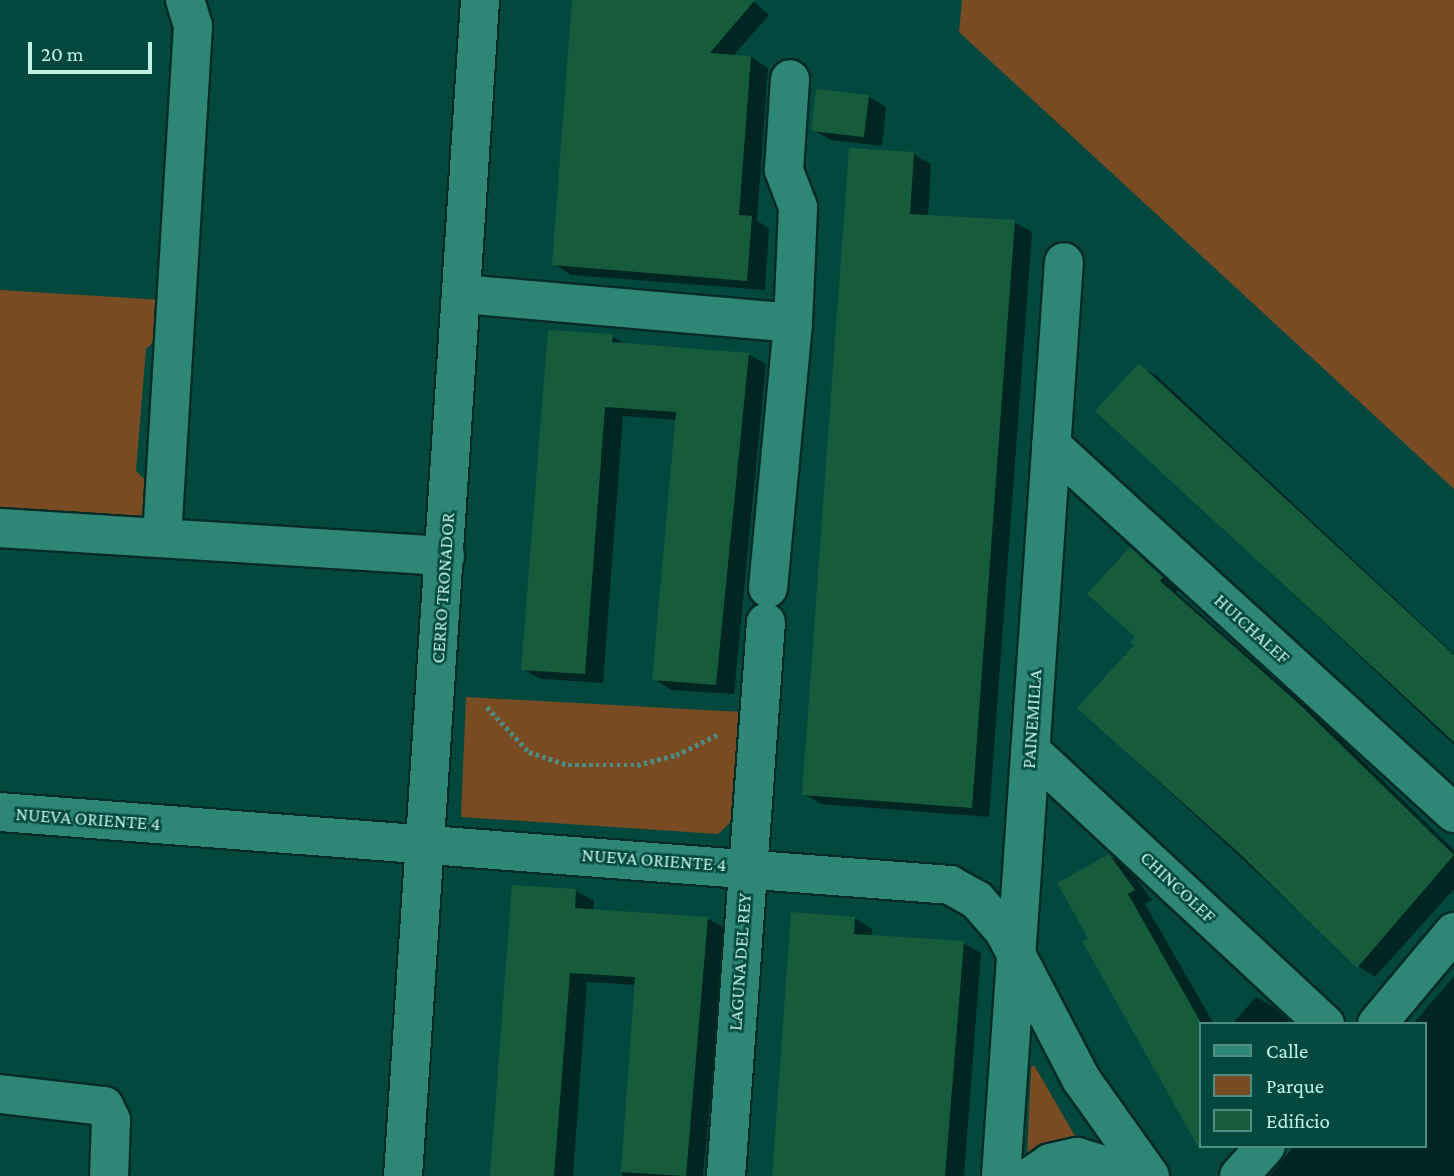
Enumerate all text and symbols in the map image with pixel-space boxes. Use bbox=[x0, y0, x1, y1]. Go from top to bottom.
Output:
scale bar bbox=[32, 28, 156, 72]
text: 20 m bbox=[41, 42, 84, 66]
street label: CERRO TRONADOR bbox=[426, 512, 460, 664]
street label: HUICHALEF bbox=[1209, 589, 1295, 669]
street label: PAINEMILLA bbox=[1017, 669, 1047, 769]
street label: NUEVA ORIENTE 4 bbox=[15, 803, 161, 835]
street label: NUEVA ORIENTE 4 bbox=[581, 844, 727, 876]
street label: CHINCOLEF bbox=[1135, 846, 1221, 928]
street label: LAGUNA DEL REY bbox=[724, 892, 756, 1032]
legend bbox=[1198, 1022, 1426, 1148]
text: Calle bbox=[1266, 1039, 1308, 1063]
text: Parque bbox=[1266, 1074, 1324, 1098]
text: Edificio bbox=[1266, 1109, 1330, 1133]

